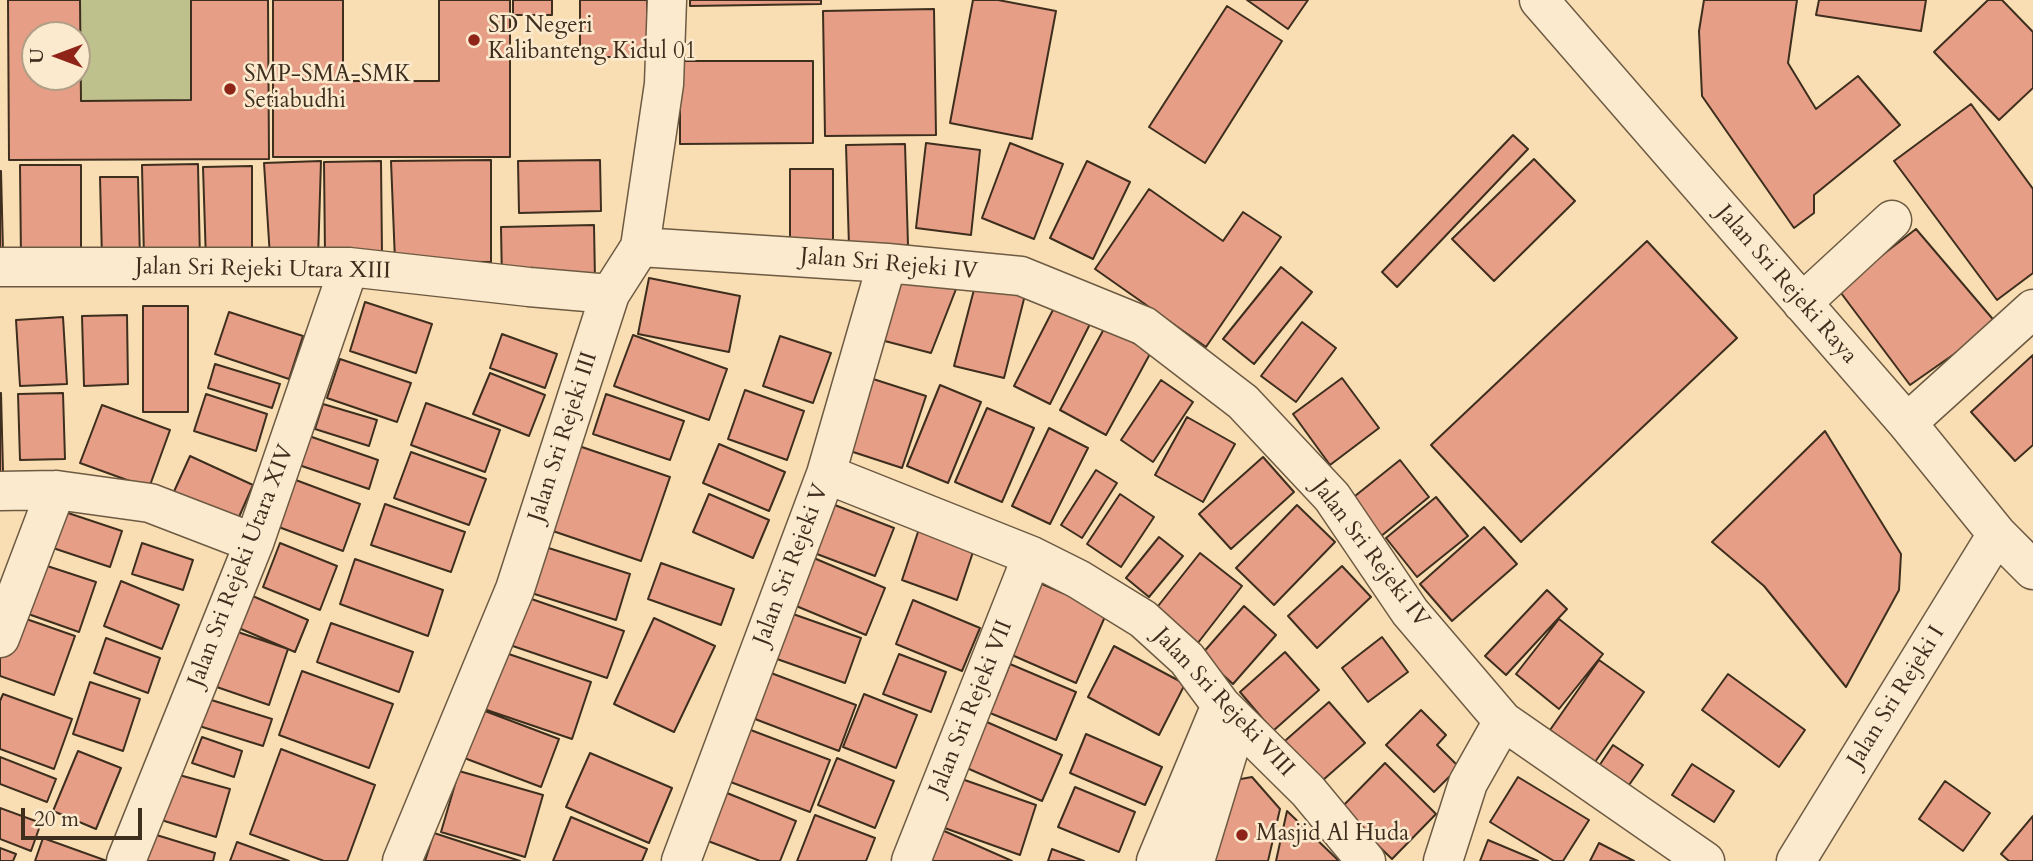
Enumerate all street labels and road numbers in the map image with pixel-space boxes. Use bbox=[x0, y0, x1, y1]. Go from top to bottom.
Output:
street label: Jalan Sri Rejeki Raya bbox=[1709, 200, 1863, 370]
street label: Jalan Sri Rejeki IV bbox=[799, 243, 979, 287]
street label: Jalan Sri Rejeki Utara XIII bbox=[135, 254, 391, 286]
street label: Jalan Sri Rejeki III bbox=[524, 349, 604, 525]
street label: Jalan Sri Rejeki Utara XIV bbox=[183, 441, 301, 691]
street label: Jalan Sri Rejeki IV bbox=[1305, 474, 1435, 634]
street label: Jalan Sri Rejeki V bbox=[749, 480, 835, 650]
street label: Jalan Sri Rejeki VII bbox=[924, 617, 1020, 799]
street label: Jalan Sri Rejeki I bbox=[1843, 621, 1951, 773]
street label: Jalan Sri Rejeki VIII bbox=[1147, 623, 1299, 783]

